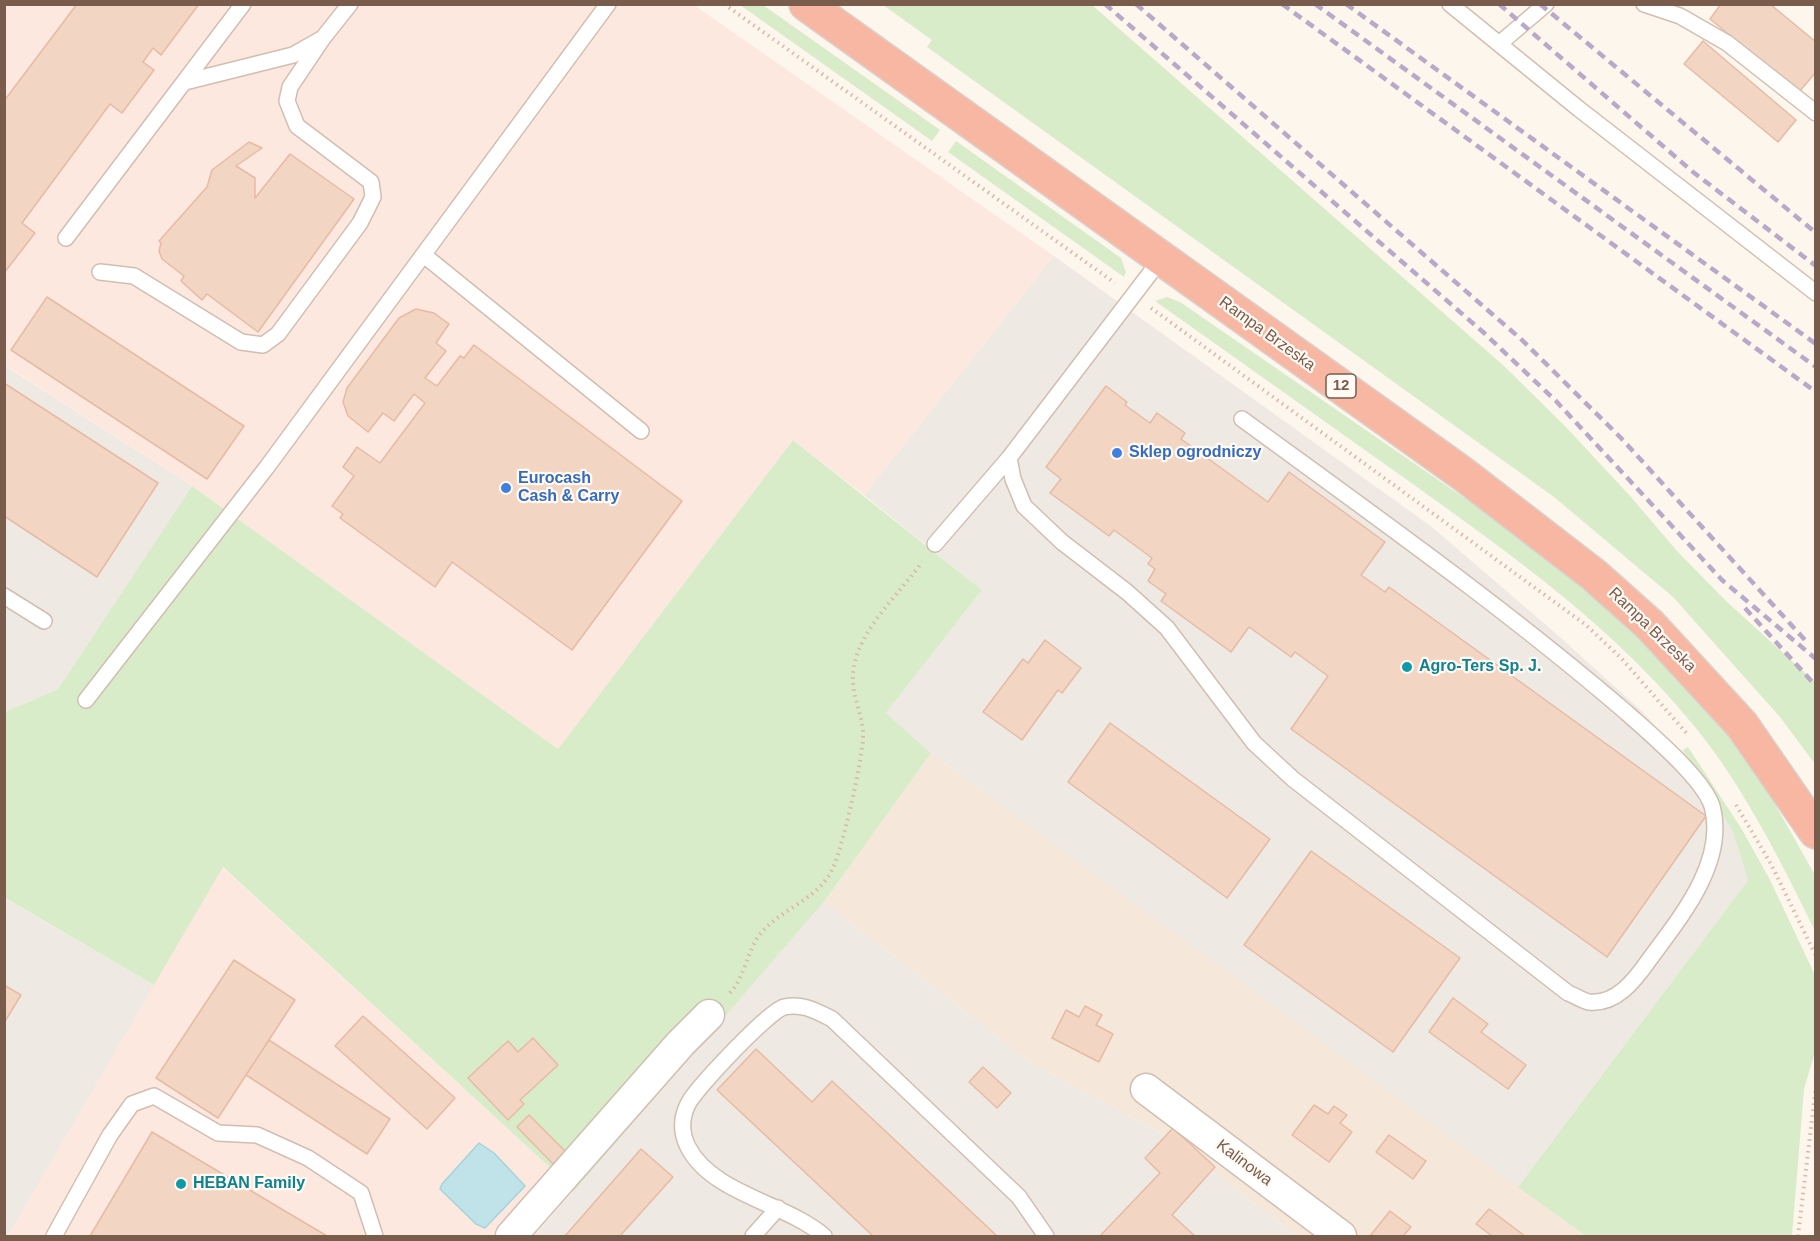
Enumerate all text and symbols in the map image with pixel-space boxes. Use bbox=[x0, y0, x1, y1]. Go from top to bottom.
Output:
street label: Rampa Brzeska bbox=[1215, 293, 1319, 375]
road number: 12 bbox=[1326, 374, 1356, 398]
place label: Sklep ogrodniczy bbox=[1129, 443, 1261, 463]
marker: Sklep ogrodniczy bbox=[1110, 446, 1124, 460]
place label: Eurocash Cash & Carry bbox=[518, 469, 619, 507]
marker: Eurocash Cash & Carry bbox=[499, 481, 513, 495]
street label: Rampa Brzeska bbox=[1604, 584, 1700, 676]
place label: Agro-Ters Sp. J. bbox=[1419, 657, 1541, 677]
marker: Agro-Ters Sp. J. bbox=[1400, 660, 1414, 674]
street label: Kalinowa bbox=[1212, 1136, 1276, 1190]
place label: HEBAN Family bbox=[193, 1174, 305, 1194]
marker: HEBAN Family bbox=[174, 1177, 188, 1191]

